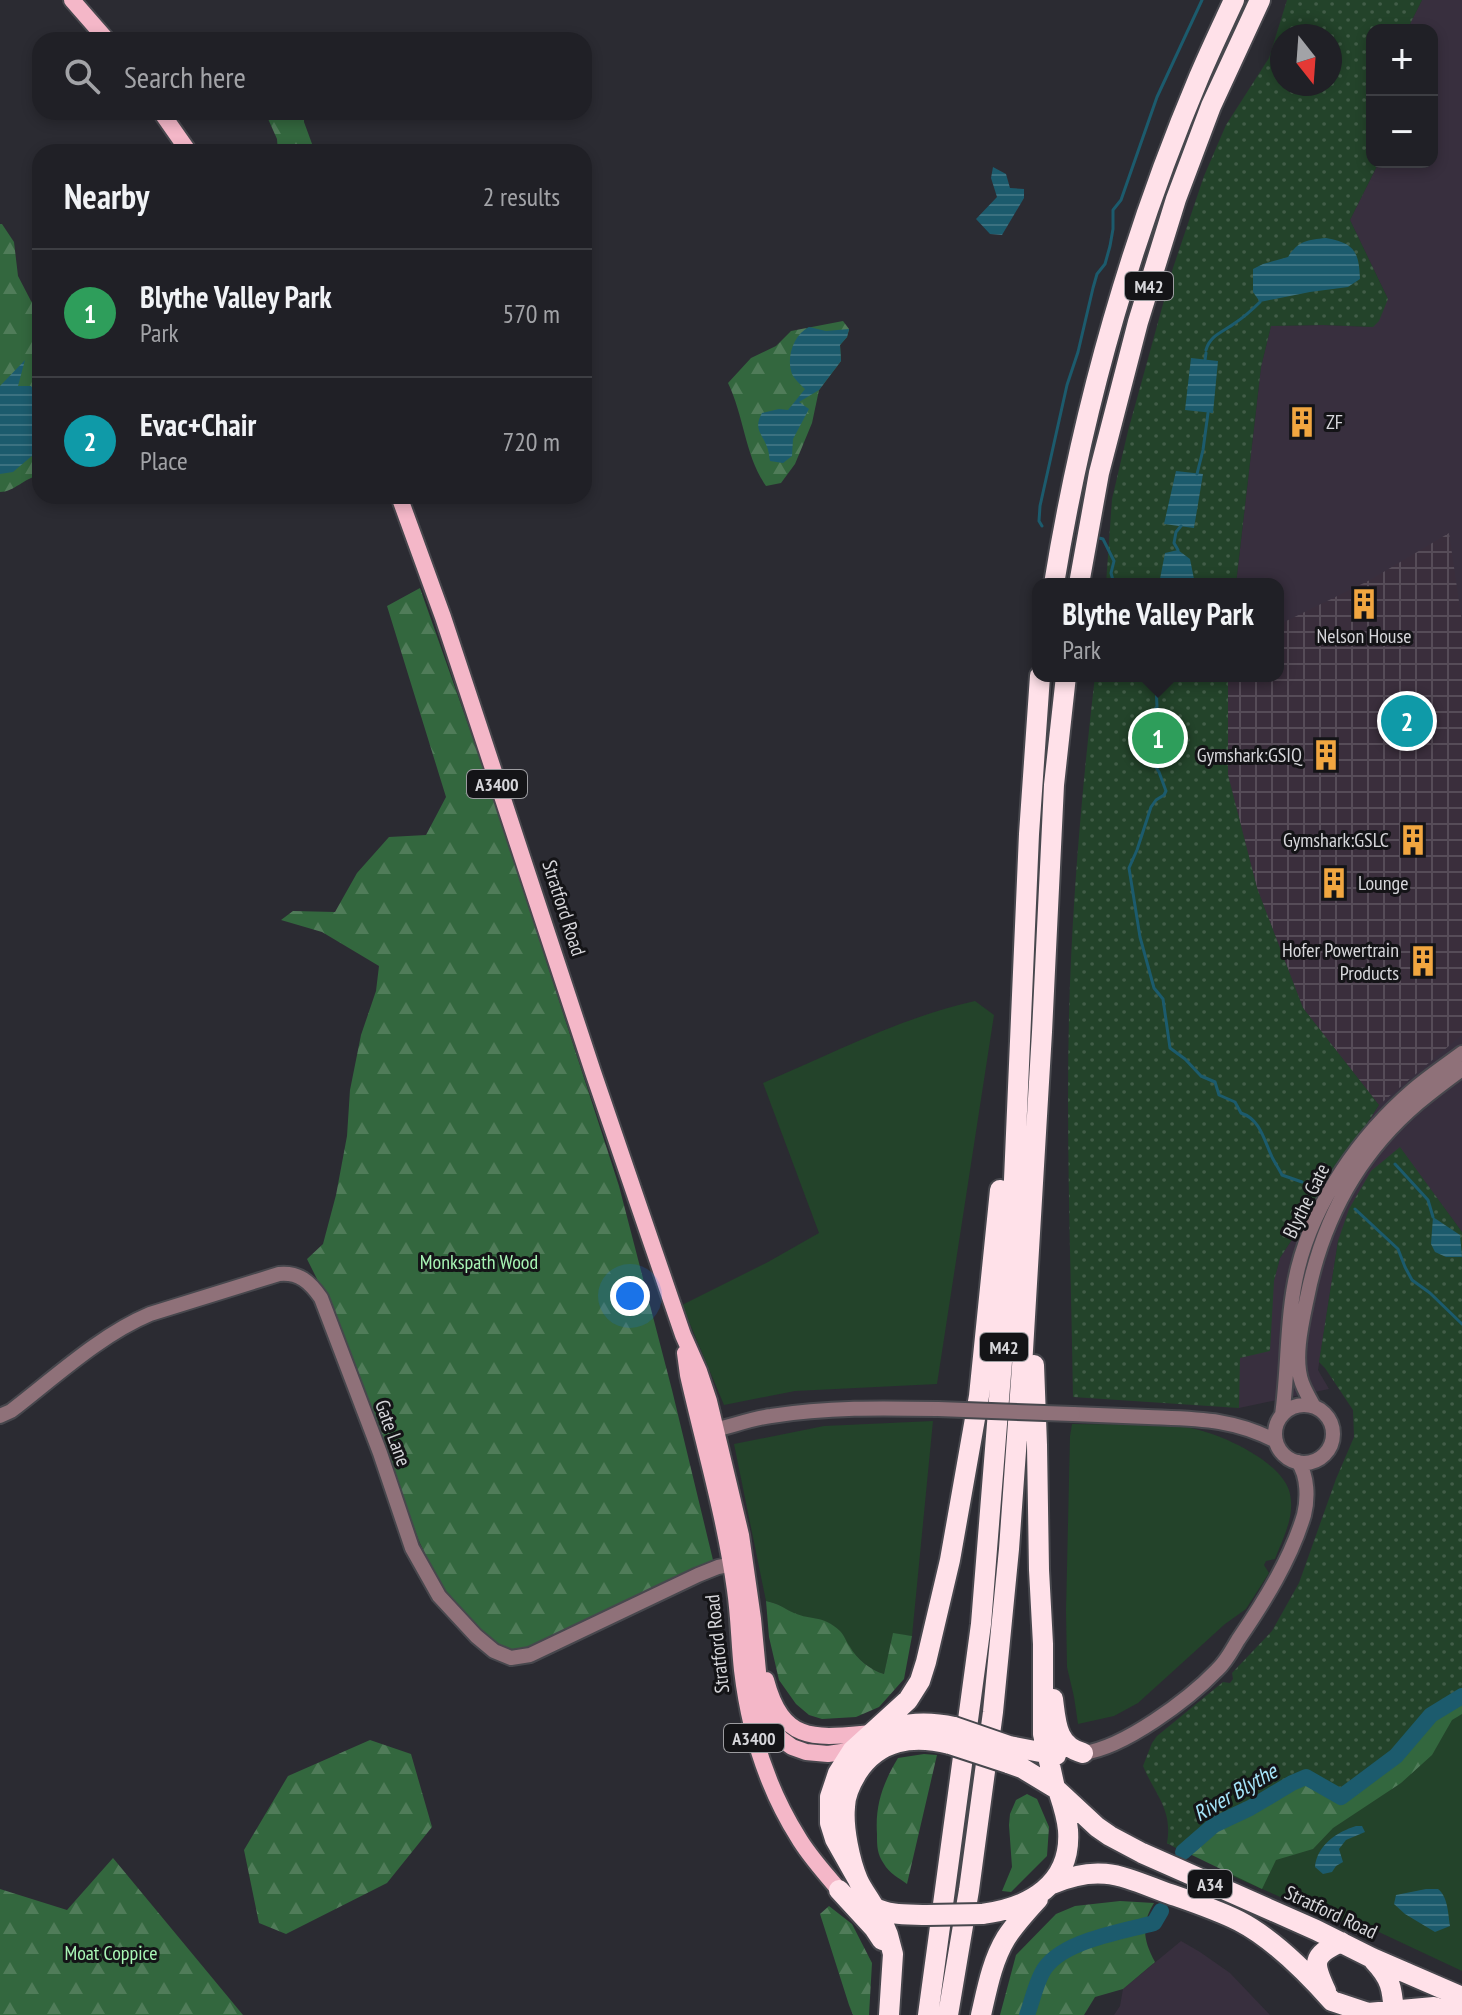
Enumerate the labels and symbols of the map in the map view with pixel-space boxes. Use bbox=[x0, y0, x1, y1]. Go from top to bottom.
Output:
north arrow bbox=[1270, 24, 1342, 96]
road number: M42 bbox=[1125, 272, 1173, 300]
building icon: ZF bbox=[1285, 405, 1319, 439]
place label: ZF bbox=[1326, 409, 1343, 435]
building icon: Nelson House bbox=[1347, 587, 1381, 621]
place label: Nelson House bbox=[1316, 623, 1412, 649]
pin: 2 bbox=[1381, 691, 1433, 751]
pin: 1 bbox=[1132, 708, 1184, 768]
building icon: Gymshark:GSIQ bbox=[1309, 738, 1343, 772]
place label: Gymshark:GSIQ bbox=[1197, 742, 1303, 768]
road number: A3400 bbox=[467, 770, 527, 798]
building icon: Gymshark:GSLC bbox=[1396, 823, 1430, 857]
place label: Gymshark:GSLC bbox=[1283, 827, 1389, 853]
street label: Stratford Road bbox=[536, 857, 592, 959]
building icon: Lounge bbox=[1317, 866, 1351, 900]
place label: Lounge bbox=[1358, 870, 1408, 896]
place label: Hofer Powertrain Products bbox=[1282, 937, 1399, 986]
building icon: Hofer Powertrain Products bbox=[1406, 944, 1440, 978]
street label: Blythe Gate bbox=[1277, 1159, 1335, 1243]
park label: Monkspath Wood bbox=[420, 1249, 538, 1275]
your location bbox=[610, 1276, 650, 1316]
road number: M42 bbox=[980, 1333, 1028, 1361]
street label: Gate Lane bbox=[369, 1396, 417, 1470]
street label: Stratford Road bbox=[699, 1593, 735, 1695]
road number: A3400 bbox=[724, 1724, 784, 1752]
water label: River Blythe bbox=[1188, 1756, 1284, 1827]
road number: A34 bbox=[1188, 1870, 1232, 1898]
street label: Stratford Road bbox=[1281, 1879, 1381, 1945]
park label: Moat Coppice bbox=[64, 1940, 158, 1966]

